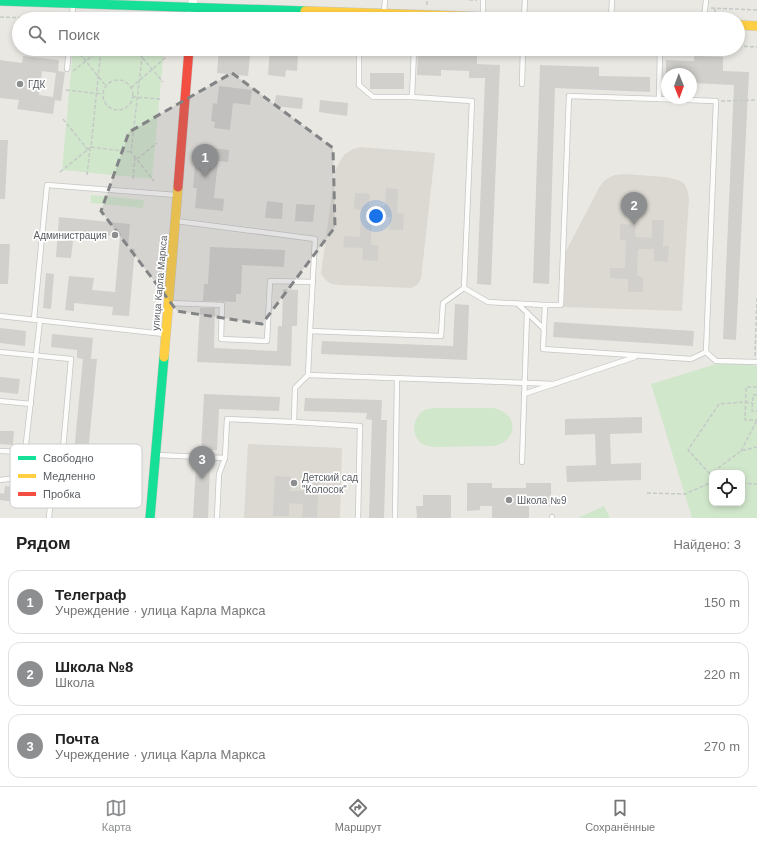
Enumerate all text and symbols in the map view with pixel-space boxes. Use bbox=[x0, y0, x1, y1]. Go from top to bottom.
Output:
search box bbox=[12, 12, 745, 56]
icon: search bbox=[26, 23, 48, 45]
text: Поиск bbox=[58, 26, 100, 43]
north arrow bbox=[661, 68, 697, 104]
marker: ГДК bbox=[15, 79, 25, 89]
place label: ГДК bbox=[28, 79, 46, 90]
pin: 1 bbox=[192, 144, 218, 177]
pin: 2 bbox=[621, 192, 647, 225]
your location bbox=[366, 206, 386, 226]
place label: Администрация bbox=[33, 230, 107, 241]
marker: Администрация bbox=[110, 230, 120, 240]
street label: улица Карла Маркса bbox=[150, 234, 169, 331]
legend bbox=[10, 444, 142, 508]
pin: 3 bbox=[189, 446, 215, 479]
text: Свободно bbox=[43, 452, 94, 464]
text: Медленно bbox=[43, 470, 95, 482]
map controls bbox=[709, 470, 745, 506]
button: locate bbox=[709, 470, 745, 506]
place label: Детский сад "Колосок" bbox=[302, 472, 358, 495]
marker: Детский сад "Колосок" bbox=[289, 478, 299, 488]
text: Пробка bbox=[43, 488, 81, 500]
marker: Школа №9 bbox=[504, 495, 514, 505]
place label: Школа №9 bbox=[517, 495, 567, 506]
text: Рядом bbox=[16, 534, 71, 553]
text: Найдено: 3 bbox=[673, 537, 741, 552]
text: Телеграф bbox=[55, 586, 126, 603]
text: 1 bbox=[26, 595, 34, 610]
text: 150 m bbox=[704, 595, 740, 610]
text: Учреждение · улица Карла Маркса bbox=[55, 603, 265, 618]
text: Школа №8 bbox=[55, 658, 133, 675]
text: 2 bbox=[26, 667, 34, 682]
text: 220 m bbox=[704, 667, 740, 682]
text: Школа bbox=[55, 675, 95, 690]
text: Почта bbox=[55, 730, 99, 747]
text: 3 bbox=[26, 739, 34, 754]
text: 270 m bbox=[704, 739, 740, 754]
text: Учреждение · улица Карла Маркса bbox=[55, 747, 265, 762]
tab: Карта bbox=[102, 797, 131, 833]
tab: Маршрут bbox=[335, 797, 382, 833]
tab: Сохранённые bbox=[585, 797, 655, 833]

